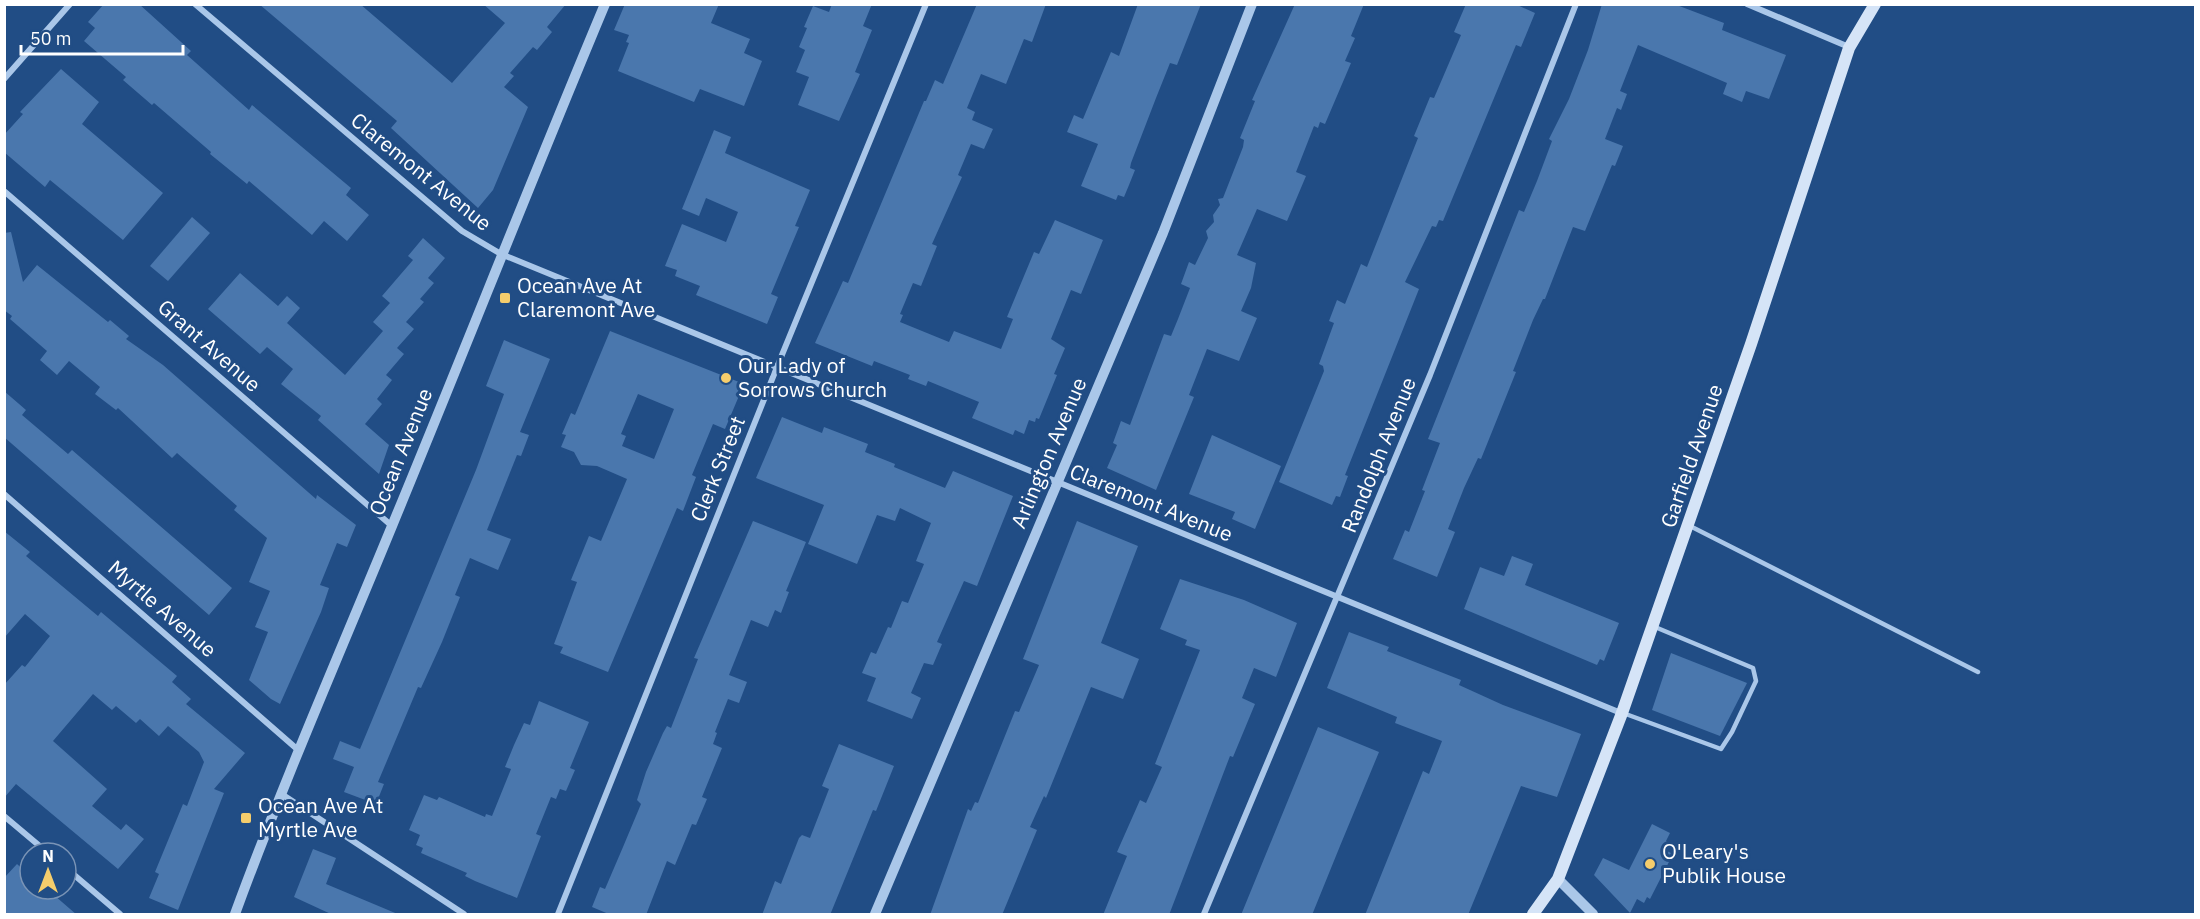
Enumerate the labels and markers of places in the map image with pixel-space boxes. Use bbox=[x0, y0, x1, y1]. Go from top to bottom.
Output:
place label: Ocean Ave At Claremont Ave bbox=[517, 271, 655, 323]
marker: Ocean Ave At Claremont Ave bbox=[498, 291, 512, 305]
place label: Our Lady of Sorrows Church bbox=[738, 351, 887, 403]
marker: Our Lady of Sorrows Church bbox=[719, 371, 733, 385]
place label: Ocean Ave At Myrtle Ave bbox=[258, 791, 383, 843]
marker: Ocean Ave At Myrtle Ave bbox=[239, 811, 253, 825]
place label: O'Leary's Publik House bbox=[1662, 837, 1786, 889]
marker: O'Leary's Publik House bbox=[1643, 857, 1657, 871]

